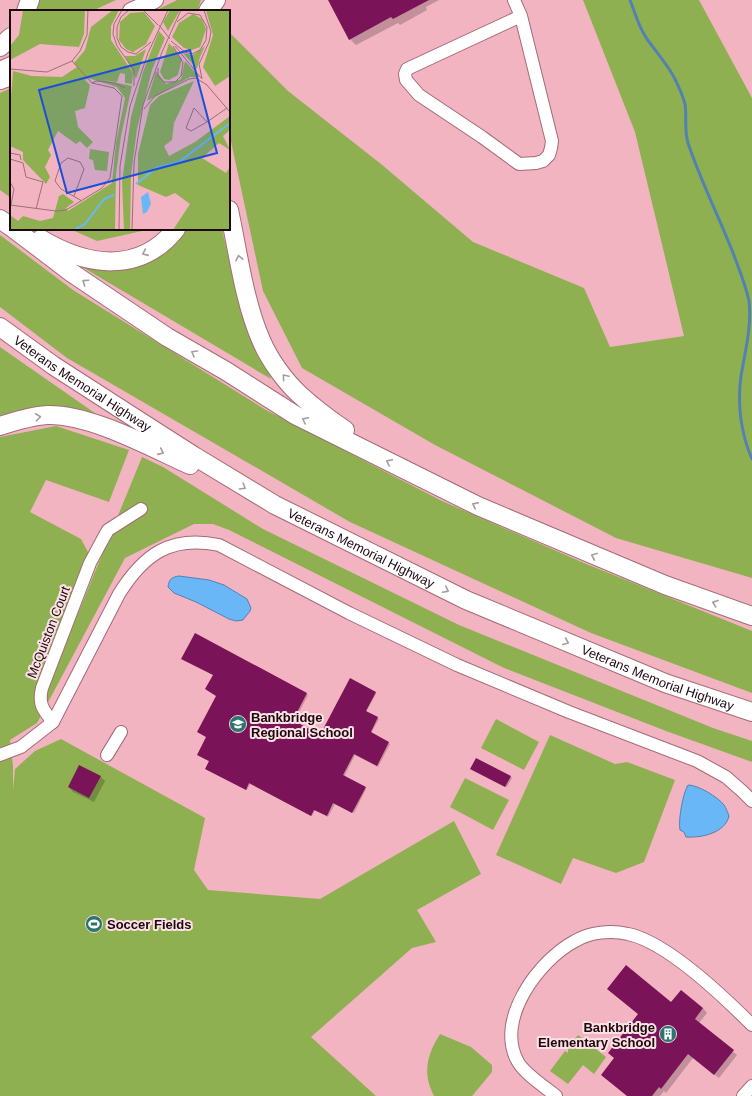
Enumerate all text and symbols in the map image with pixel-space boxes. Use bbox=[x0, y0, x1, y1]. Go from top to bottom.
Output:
inset map bbox=[10, 10, 230, 230]
one-way arrow bbox=[142, 248, 150, 256]
one-way arrow bbox=[235, 254, 243, 261]
one-way arrow bbox=[82, 279, 89, 286]
street label: Veterans Memorial Highway bbox=[11, 332, 154, 435]
one-way arrow bbox=[191, 350, 198, 357]
one-way arrow bbox=[282, 375, 289, 382]
one-way arrow bbox=[34, 412, 41, 421]
one-way arrow bbox=[302, 417, 309, 425]
one-way arrow bbox=[157, 447, 164, 455]
one-way arrow bbox=[386, 459, 394, 467]
one-way arrow bbox=[239, 482, 246, 489]
one-way arrow bbox=[471, 502, 479, 510]
street label: Veterans Memorial Highway bbox=[285, 506, 437, 591]
one-way arrow bbox=[591, 553, 598, 561]
street label: McQuiston Court bbox=[24, 584, 73, 680]
one-way arrow bbox=[442, 585, 450, 593]
one-way arrow bbox=[712, 600, 719, 608]
one-way arrow bbox=[561, 637, 569, 645]
street label: Veterans Memorial Highway bbox=[579, 642, 736, 714]
place label: Bankbridge Regional School bbox=[251, 710, 353, 740]
school or university icon: Bankbridge Regional School bbox=[228, 714, 248, 734]
sports icon: Soccer Fields bbox=[84, 914, 104, 934]
place label: Soccer Fields bbox=[107, 917, 192, 932]
place label: Bankbridge Elementary School bbox=[538, 1020, 655, 1050]
building icon: Bankbridge Elementary School bbox=[658, 1024, 678, 1044]

